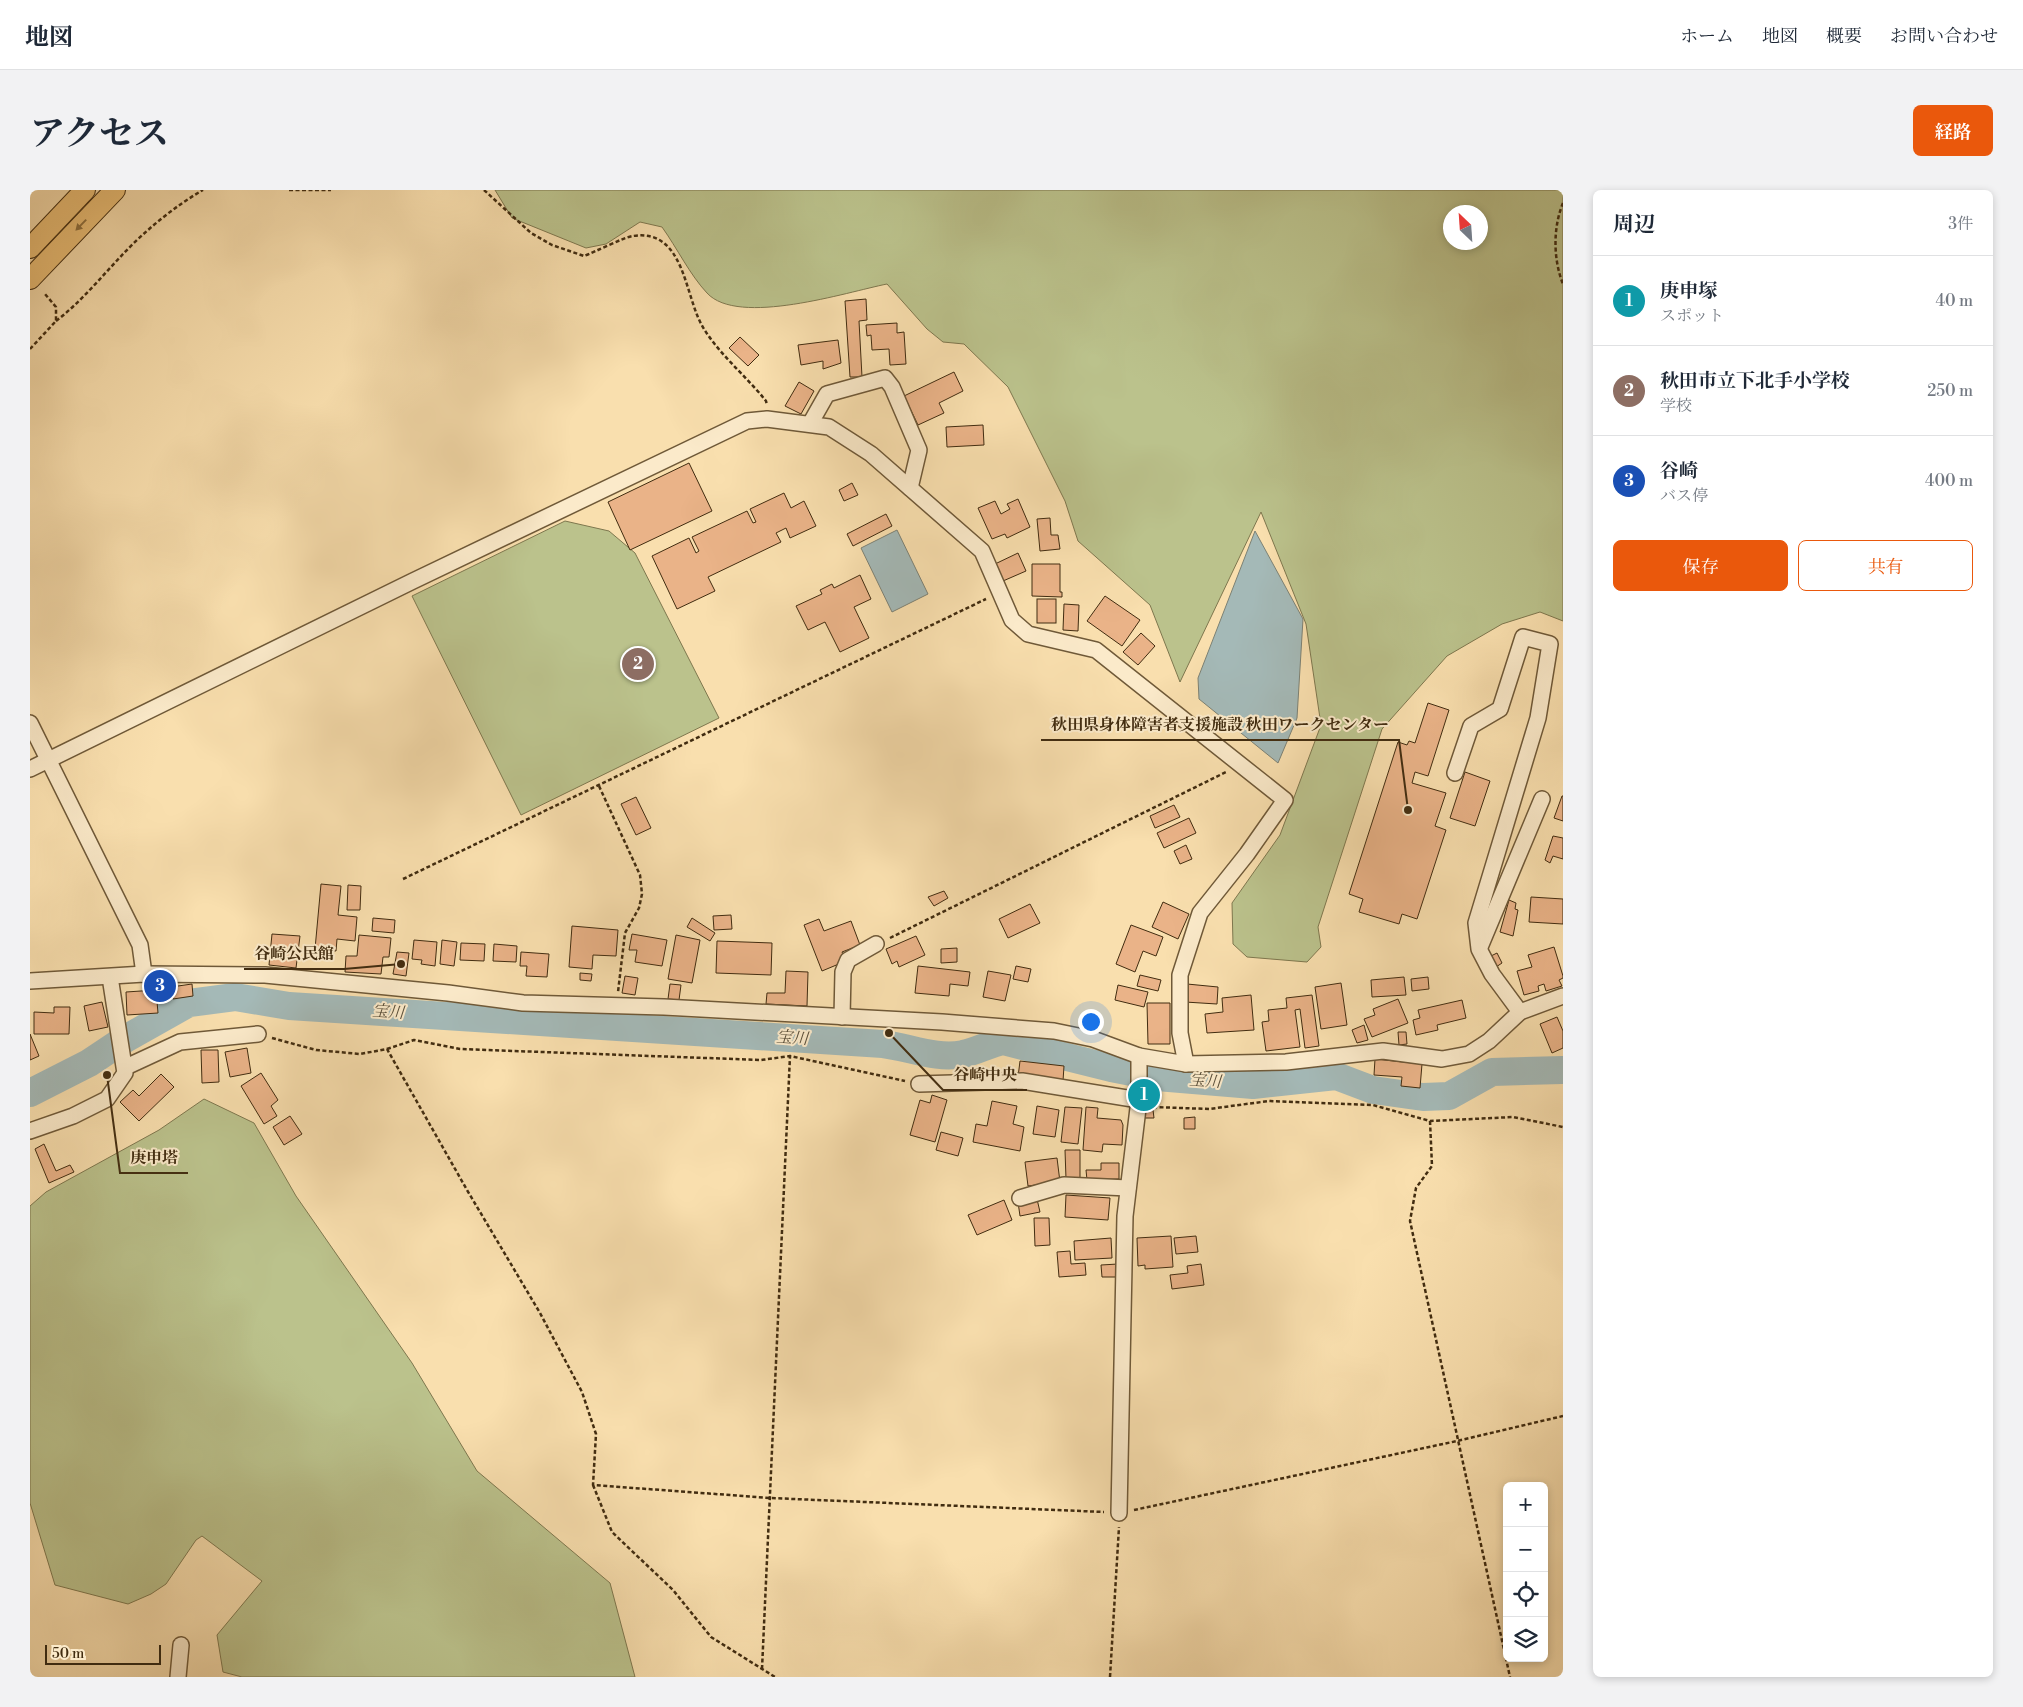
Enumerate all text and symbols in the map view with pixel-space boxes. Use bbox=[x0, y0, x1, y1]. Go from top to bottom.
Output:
text: 地図 bbox=[25, 23, 73, 53]
text: ホーム bbox=[1680, 25, 1734, 48]
text: 地図 bbox=[1762, 25, 1798, 48]
text: 概要 bbox=[1826, 25, 1862, 48]
text: お問い合わせ bbox=[1890, 25, 1998, 48]
button: 経路 bbox=[1913, 105, 1993, 156]
text: アクセス bbox=[30, 113, 169, 156]
north arrow bbox=[1443, 205, 1488, 250]
text: 周辺 bbox=[1613, 212, 1655, 238]
text: 3件 bbox=[1948, 214, 1973, 234]
one-way arrow bbox=[75, 219, 87, 231]
text: 庚申塚 bbox=[1660, 279, 1717, 303]
text: 1 bbox=[1625, 291, 1633, 311]
text: 40 m bbox=[1936, 291, 1973, 311]
text: スポット bbox=[1660, 306, 1724, 326]
text: 秋田市立下北手小学校 bbox=[1660, 369, 1850, 393]
text: 2 bbox=[1624, 381, 1634, 401]
text: 250 m bbox=[1927, 381, 1973, 401]
text: 学校 bbox=[1660, 396, 1692, 416]
text: 谷崎 bbox=[1660, 459, 1698, 483]
text: 3 bbox=[1624, 471, 1634, 491]
text: 400 m bbox=[1925, 471, 1973, 491]
text: バス停 bbox=[1660, 486, 1708, 506]
button: 保存 bbox=[1613, 540, 1788, 591]
button: 共有 bbox=[1798, 540, 1973, 591]
pin: 2 bbox=[622, 645, 654, 683]
callout: 秋田県身体障害者支援施設 秋田ワークセンター bbox=[1041, 709, 1399, 740]
text: 秋田県身体障害者支援施設 秋田ワークセンター bbox=[1051, 715, 1389, 735]
callout: 谷崎公民館 bbox=[244, 938, 344, 969]
text: 谷崎公民館 bbox=[254, 944, 334, 964]
pin: 3 bbox=[144, 967, 176, 1005]
water label: 宝川 bbox=[371, 1001, 407, 1023]
your location bbox=[1078, 1009, 1104, 1035]
water label: 宝川 bbox=[775, 1027, 811, 1049]
callout: 谷崎中央 bbox=[943, 1059, 1027, 1090]
text: 谷崎中央 bbox=[953, 1065, 1017, 1085]
water label: 宝川 bbox=[1188, 1070, 1224, 1092]
pin: 1 bbox=[1128, 1076, 1160, 1114]
callout: 庚申塔 bbox=[120, 1142, 188, 1173]
text: 庚申塔 bbox=[130, 1148, 178, 1168]
map controls bbox=[1503, 1482, 1548, 1662]
button: + bbox=[1503, 1482, 1548, 1527]
button: − bbox=[1503, 1527, 1548, 1572]
button: locate bbox=[1503, 1572, 1548, 1617]
button: layers bbox=[1503, 1617, 1548, 1662]
scale bar bbox=[45, 1642, 161, 1665]
text: 50 m bbox=[52, 1645, 84, 1663]

